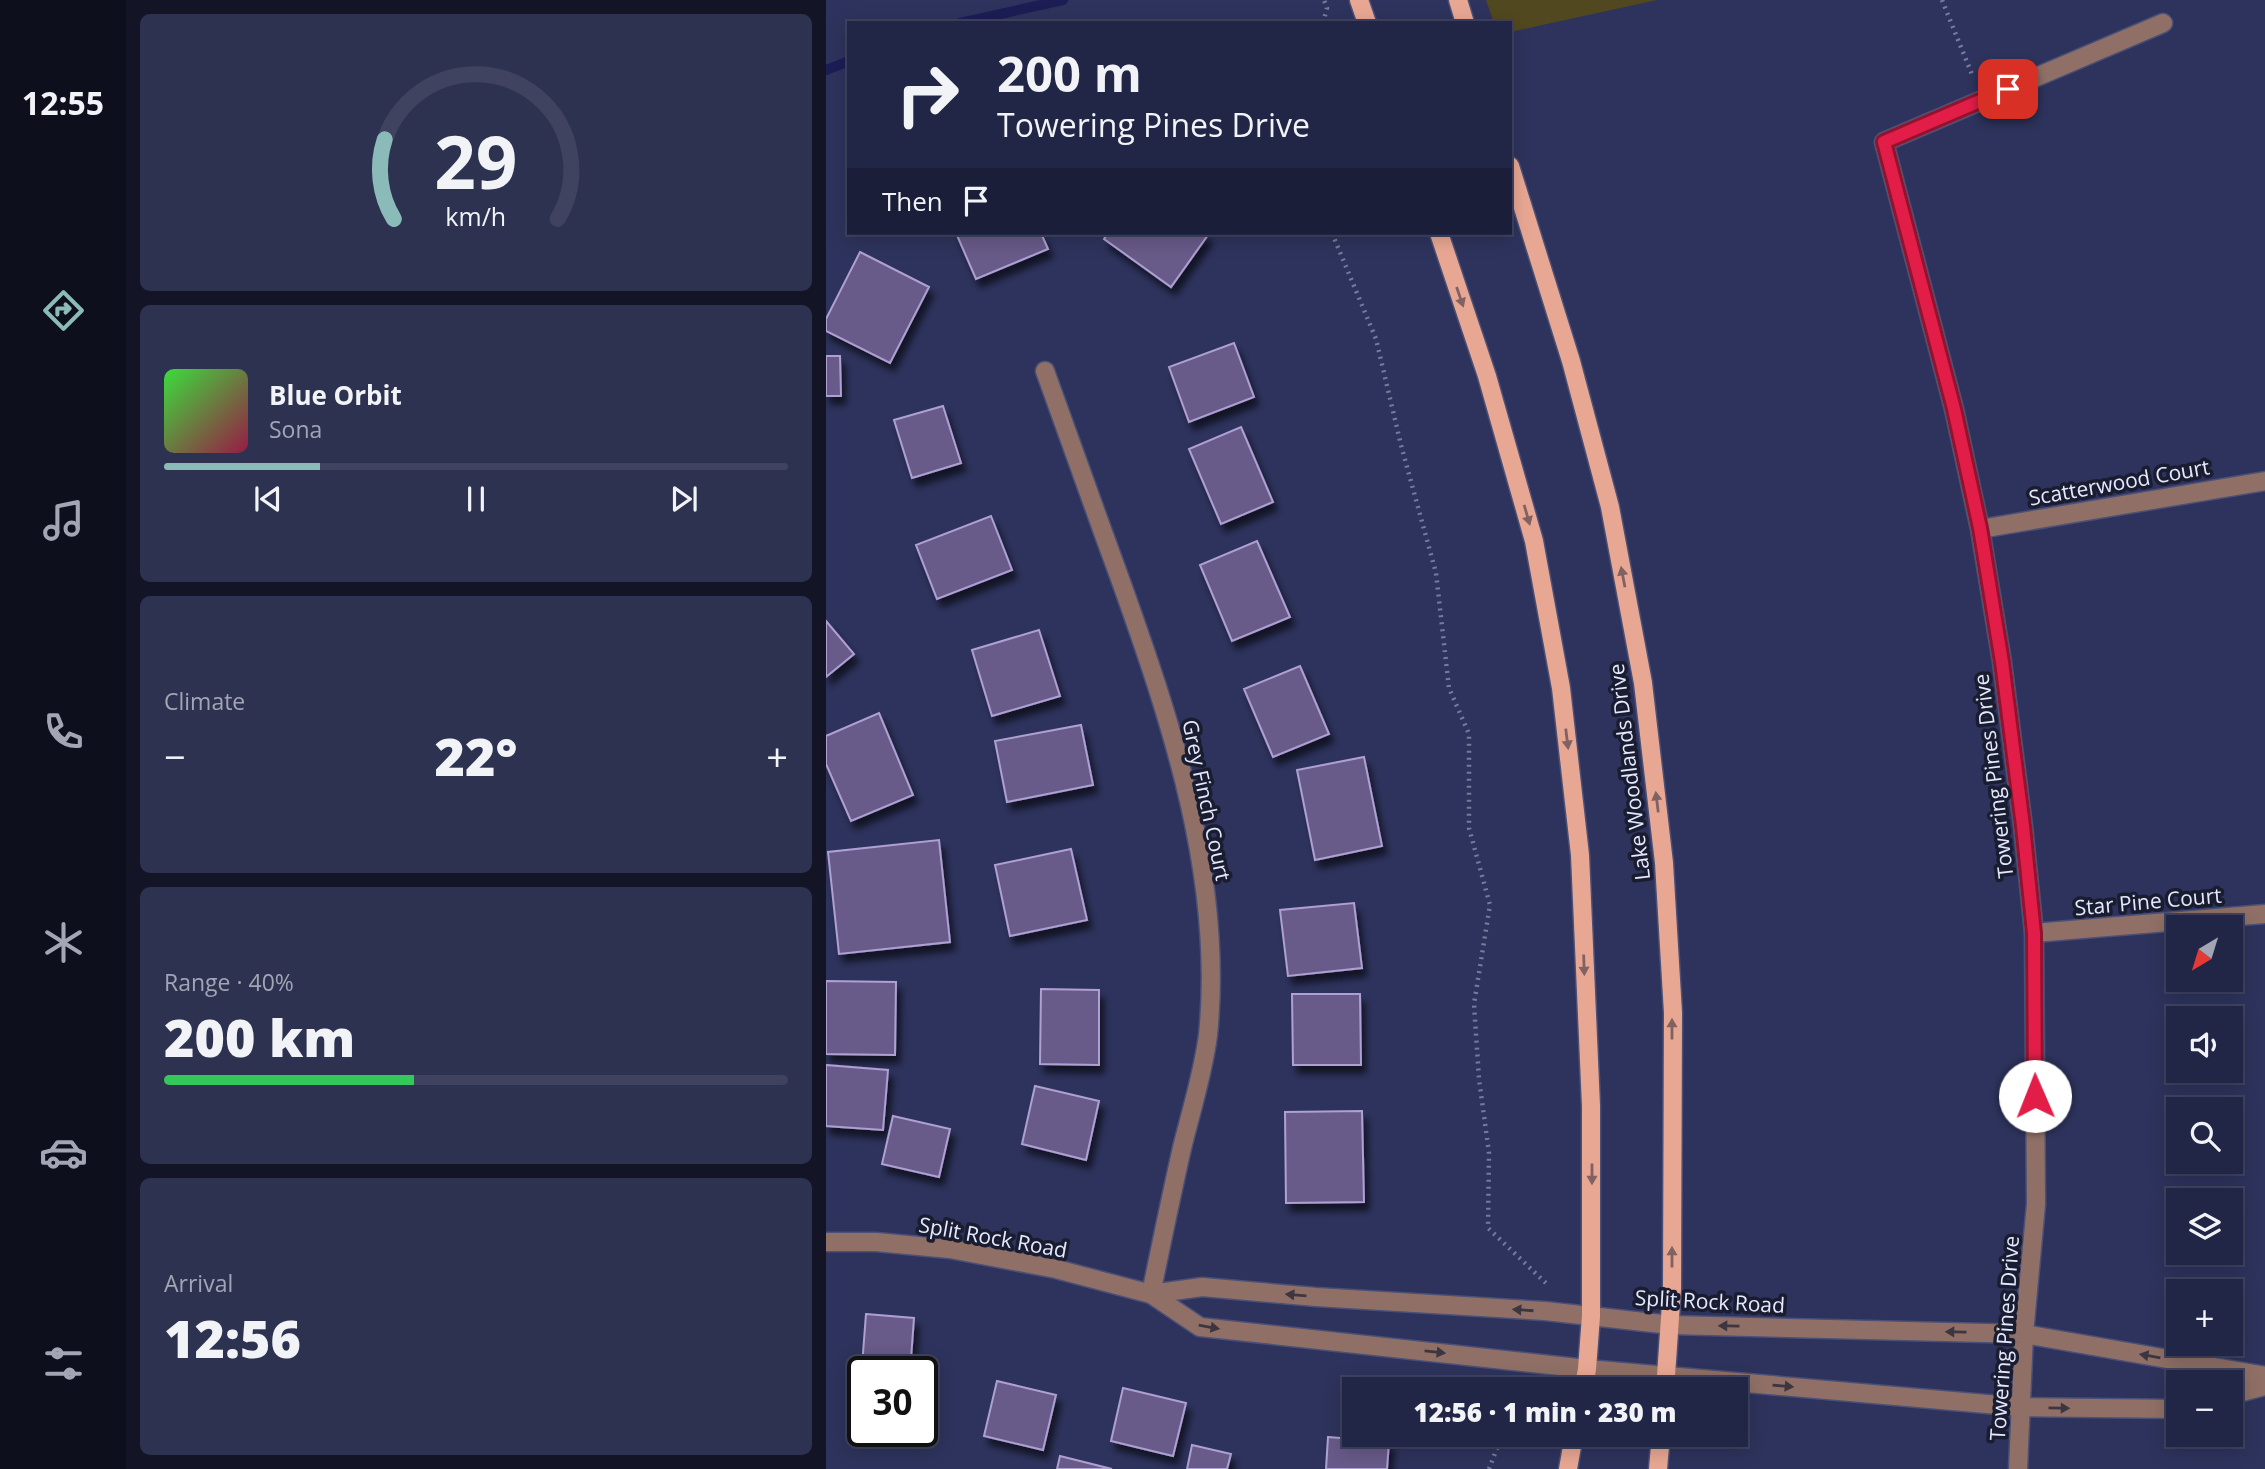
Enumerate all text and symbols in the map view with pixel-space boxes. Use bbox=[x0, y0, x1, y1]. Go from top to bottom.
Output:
text: 200 m bbox=[997, 40, 1142, 106]
icon: right bbox=[882, 49, 973, 140]
pin bbox=[1978, 59, 2038, 119]
icon: arrive bbox=[1989, 70, 2027, 108]
text: 12:55 bbox=[22, 81, 104, 124]
text: Towering Pines Drive bbox=[997, 103, 1310, 146]
text: 29 bbox=[434, 111, 518, 210]
icon: arrive bbox=[957, 182, 995, 220]
text: Then bbox=[882, 183, 943, 219]
text: km/h bbox=[446, 198, 506, 232]
icon: directions bbox=[39, 286, 88, 335]
one-way arrow bbox=[1455, 287, 1466, 308]
text: Blue Orbit bbox=[269, 377, 402, 413]
text: Sona bbox=[269, 413, 322, 445]
street label: Scatterwood Court bbox=[2026, 452, 2212, 512]
icon: previous bbox=[249, 480, 287, 518]
icon: pause bbox=[457, 480, 495, 518]
icon: next bbox=[665, 480, 703, 518]
icon: music bbox=[39, 496, 88, 545]
one-way arrow bbox=[1522, 505, 1532, 526]
one-way arrow bbox=[1617, 566, 1628, 588]
street label: Lake Woodlands Drive bbox=[1602, 662, 1656, 882]
street label: Towering Pines Drive bbox=[1967, 672, 2019, 880]
text: Climate bbox=[164, 685, 245, 717]
icon: phone bbox=[39, 707, 88, 756]
street label: Grey Finch Court bbox=[1176, 717, 1238, 883]
text: 22° bbox=[435, 720, 517, 791]
one-way arrow bbox=[1561, 728, 1572, 750]
text: − bbox=[164, 730, 186, 782]
text: + bbox=[766, 730, 788, 782]
one-way arrow bbox=[1651, 791, 1662, 813]
street label: Star Pine Court bbox=[2073, 881, 2223, 921]
north arrow bbox=[2166, 915, 2244, 992]
map controls bbox=[2166, 915, 2243, 1447]
icon: climate bbox=[39, 918, 88, 967]
one-way arrow bbox=[1578, 955, 1590, 977]
text: Range · 40% bbox=[164, 966, 294, 998]
text: 200 km bbox=[164, 1001, 355, 1072]
button: sound bbox=[2166, 1006, 2243, 1083]
one-way arrow bbox=[1667, 1018, 1678, 1040]
position arrow bbox=[1998, 1059, 2072, 1133]
button: search bbox=[2166, 1097, 2243, 1174]
icon: car bbox=[39, 1128, 88, 1177]
one-way arrow bbox=[1586, 1163, 1598, 1185]
button: layers bbox=[2166, 1188, 2243, 1265]
street label: Split Rock Road bbox=[917, 1210, 1069, 1264]
street label: Towering Pines Drive bbox=[1983, 1235, 2025, 1441]
one-way arrow bbox=[1666, 1245, 1678, 1267]
text: Arrival bbox=[164, 1267, 233, 1299]
button: + bbox=[2166, 1279, 2243, 1356]
street label: Split Rock Road bbox=[1634, 1283, 1786, 1319]
one-way arrow bbox=[1285, 1289, 1307, 1300]
text: 12:56 bbox=[164, 1302, 301, 1373]
one-way arrow bbox=[1512, 1304, 1534, 1315]
one-way arrow bbox=[1718, 1321, 1740, 1332]
one-way arrow bbox=[1198, 1322, 1220, 1333]
one-way arrow bbox=[1945, 1326, 1967, 1338]
icon: filters bbox=[39, 1339, 88, 1388]
one-way arrow bbox=[1424, 1347, 1446, 1358]
one-way arrow bbox=[2138, 1350, 2160, 1361]
speed limit sign: 30 bbox=[847, 1356, 938, 1447]
button: − bbox=[2166, 1370, 2243, 1447]
one-way arrow bbox=[1772, 1381, 1794, 1392]
text: 12:56 · 1 min · 230 m bbox=[1414, 1394, 1676, 1430]
one-way arrow bbox=[2048, 1402, 2070, 1414]

